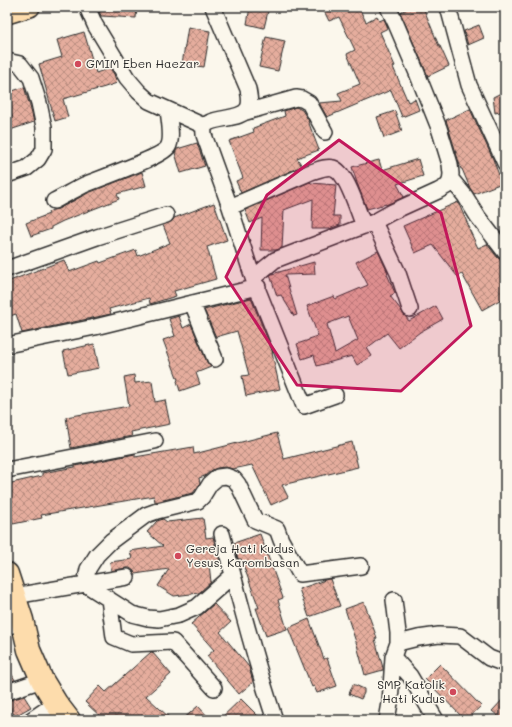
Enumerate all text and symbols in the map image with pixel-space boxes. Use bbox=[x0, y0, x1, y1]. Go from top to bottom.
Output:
place label: GMIM Eben Haezar bbox=[86, 55, 199, 71]
marker: GMIM Eben Haezar bbox=[73, 59, 83, 69]
place label: Gereja Hati Kudus Yesus, Karombasan bbox=[186, 540, 300, 570]
marker: Gereja Hati Kudus Yesus, Karombasan bbox=[173, 551, 183, 561]
place label: SMP Katolik Hati Kudus bbox=[377, 676, 445, 706]
marker: SMP Katolik Hati Kudus bbox=[448, 687, 458, 697]

